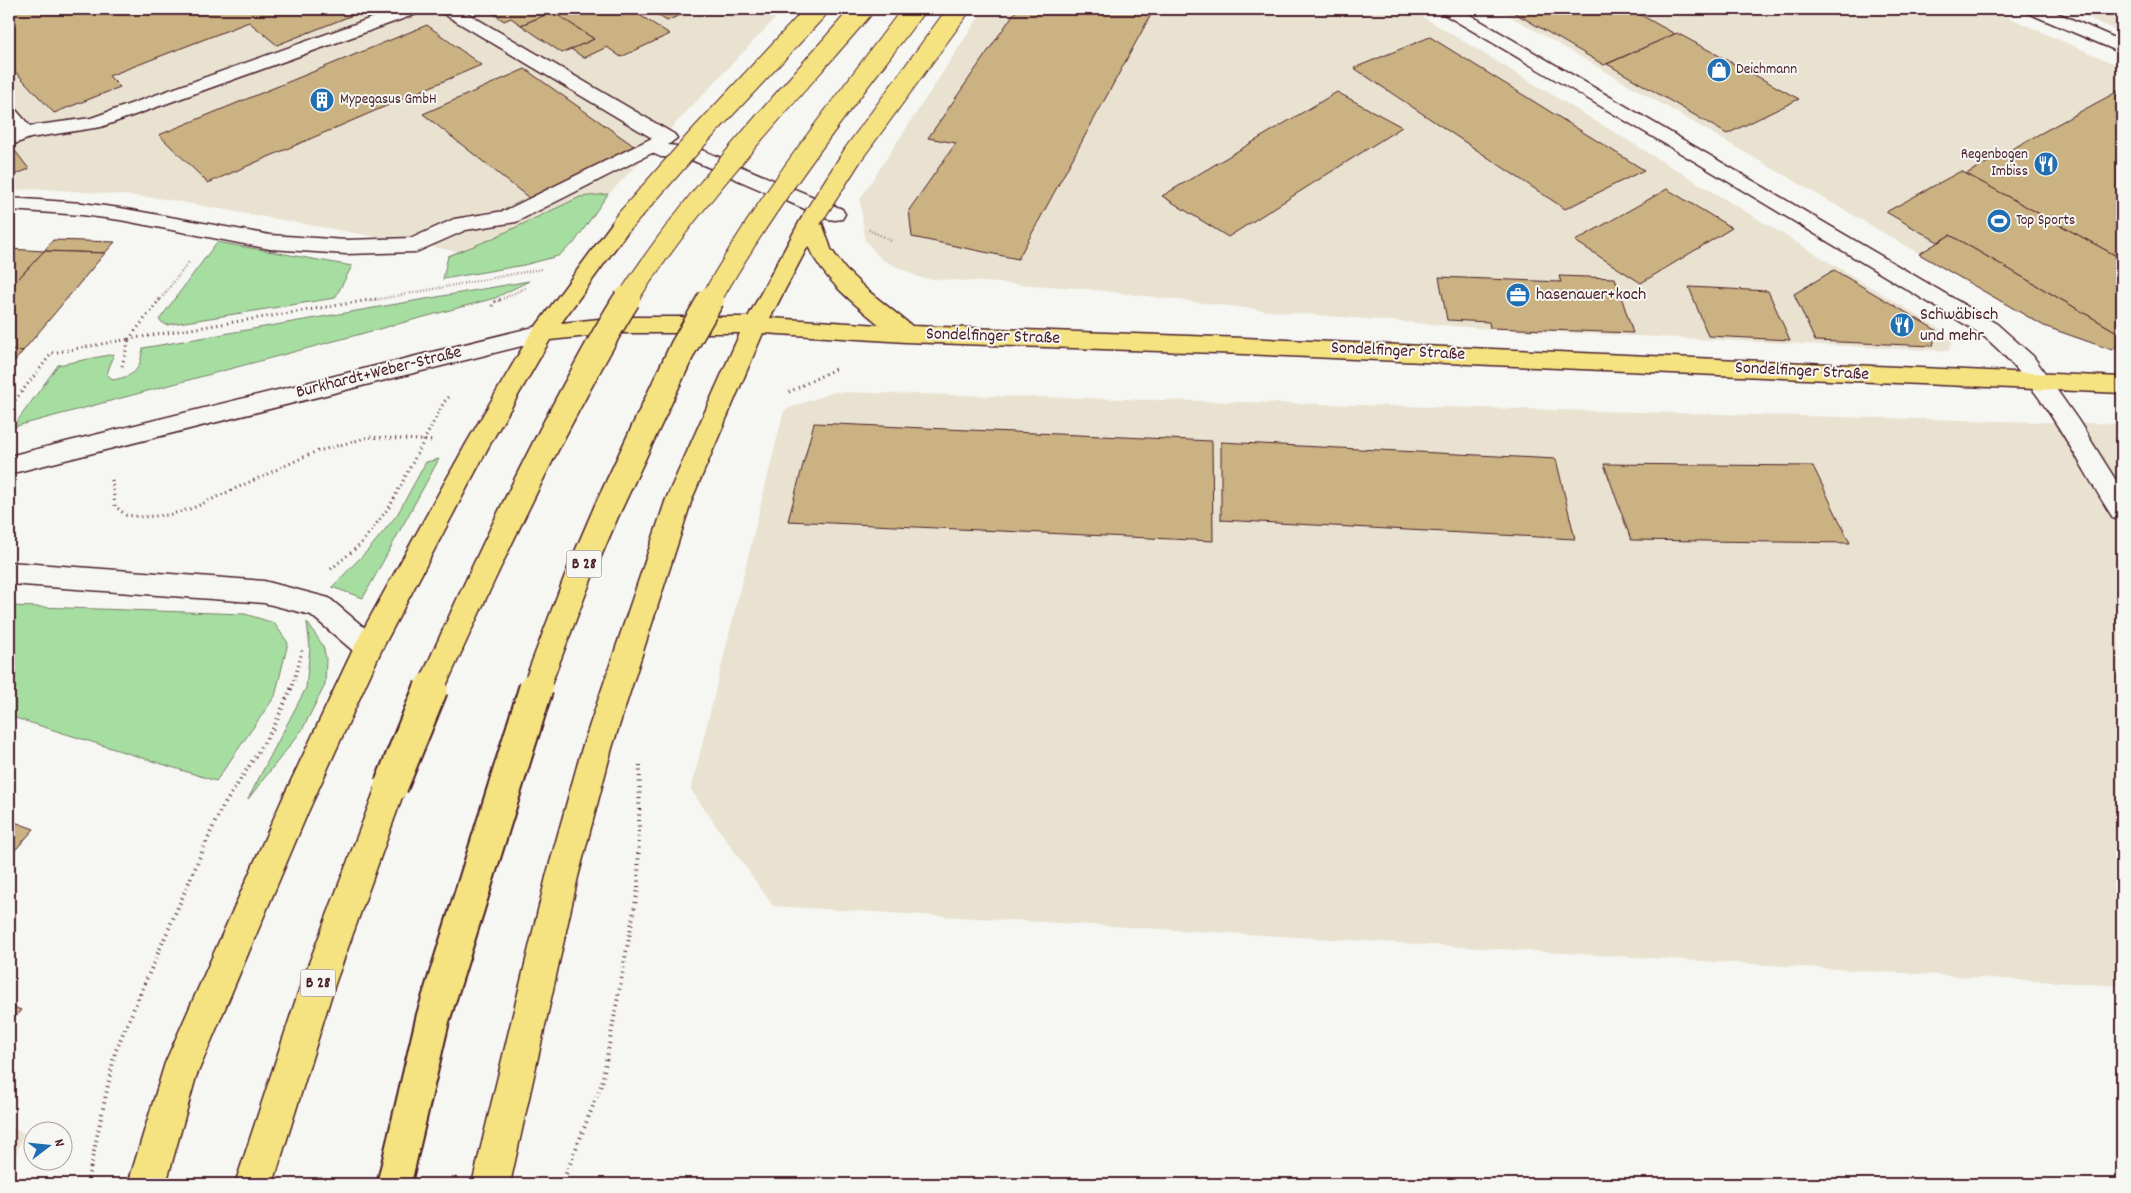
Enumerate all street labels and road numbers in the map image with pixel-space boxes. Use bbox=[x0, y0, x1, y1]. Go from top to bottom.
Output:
street label: Sondelfinger Straße bbox=[925, 322, 1061, 352]
street label: Sondelfinger Straße bbox=[1330, 336, 1466, 368]
street label: Burkhardt+Weber-Straße bbox=[294, 340, 464, 406]
street label: Sondelfinger Straße bbox=[1734, 356, 1870, 388]
road number: B 28 bbox=[566, 550, 602, 578]
road number: B 28 bbox=[300, 970, 336, 996]

